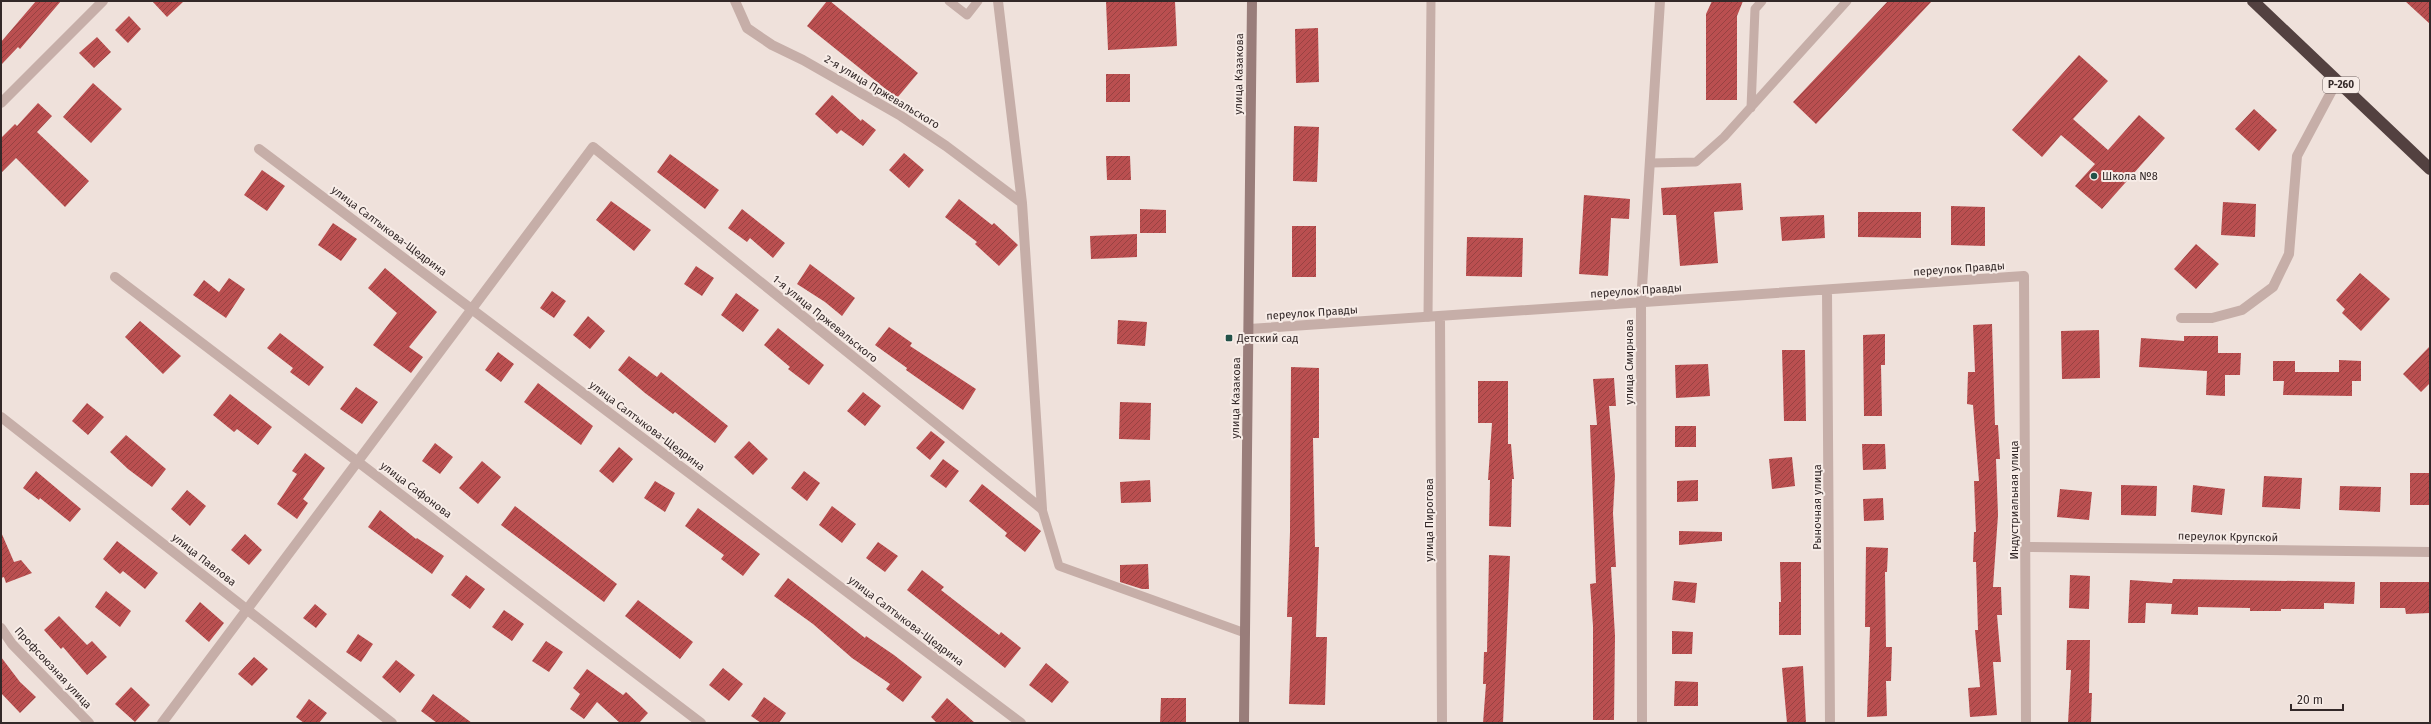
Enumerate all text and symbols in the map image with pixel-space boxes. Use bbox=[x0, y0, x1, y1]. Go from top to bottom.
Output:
street label: улица Казакова bbox=[1232, 33, 1246, 115]
street label: 2-я улица Пржевальского bbox=[822, 52, 942, 132]
road number: Р-260 bbox=[2323, 77, 2359, 93]
place label: Школа №8 bbox=[2102, 170, 2158, 183]
marker: Школа №8 bbox=[2089, 171, 2099, 181]
street label: улица Салтыкова-Щедрина bbox=[329, 183, 449, 279]
street label: переулок Правды bbox=[1913, 259, 2005, 279]
street label: 1-я улица Пржевальского bbox=[770, 273, 880, 365]
street label: переулок Правды bbox=[1590, 281, 1682, 301]
street label: переулок Правды bbox=[1266, 303, 1358, 323]
street label: улица Смирнова bbox=[1623, 319, 1636, 405]
place label: Детский сад bbox=[1236, 332, 1298, 345]
marker: Детский сад bbox=[1224, 333, 1234, 343]
street label: улица Казакова bbox=[1229, 357, 1243, 439]
street label: улица Салтыкова-Щедрина bbox=[587, 378, 707, 474]
street label: Индустриальная улица bbox=[2008, 440, 2021, 560]
street label: улица Сафонова bbox=[378, 459, 454, 521]
street label: Рыночная улица bbox=[1811, 464, 1824, 550]
street label: улица Пирогова bbox=[1423, 478, 1436, 562]
street label: переулок Крупской bbox=[2178, 530, 2278, 544]
street label: улица Павлова bbox=[169, 531, 239, 589]
street label: улица Салтыкова-Щедрина bbox=[846, 573, 966, 669]
street label: Профсоюзная улица bbox=[12, 625, 94, 712]
scale bar bbox=[2291, 686, 2343, 712]
text: 20 m bbox=[2297, 693, 2323, 707]

